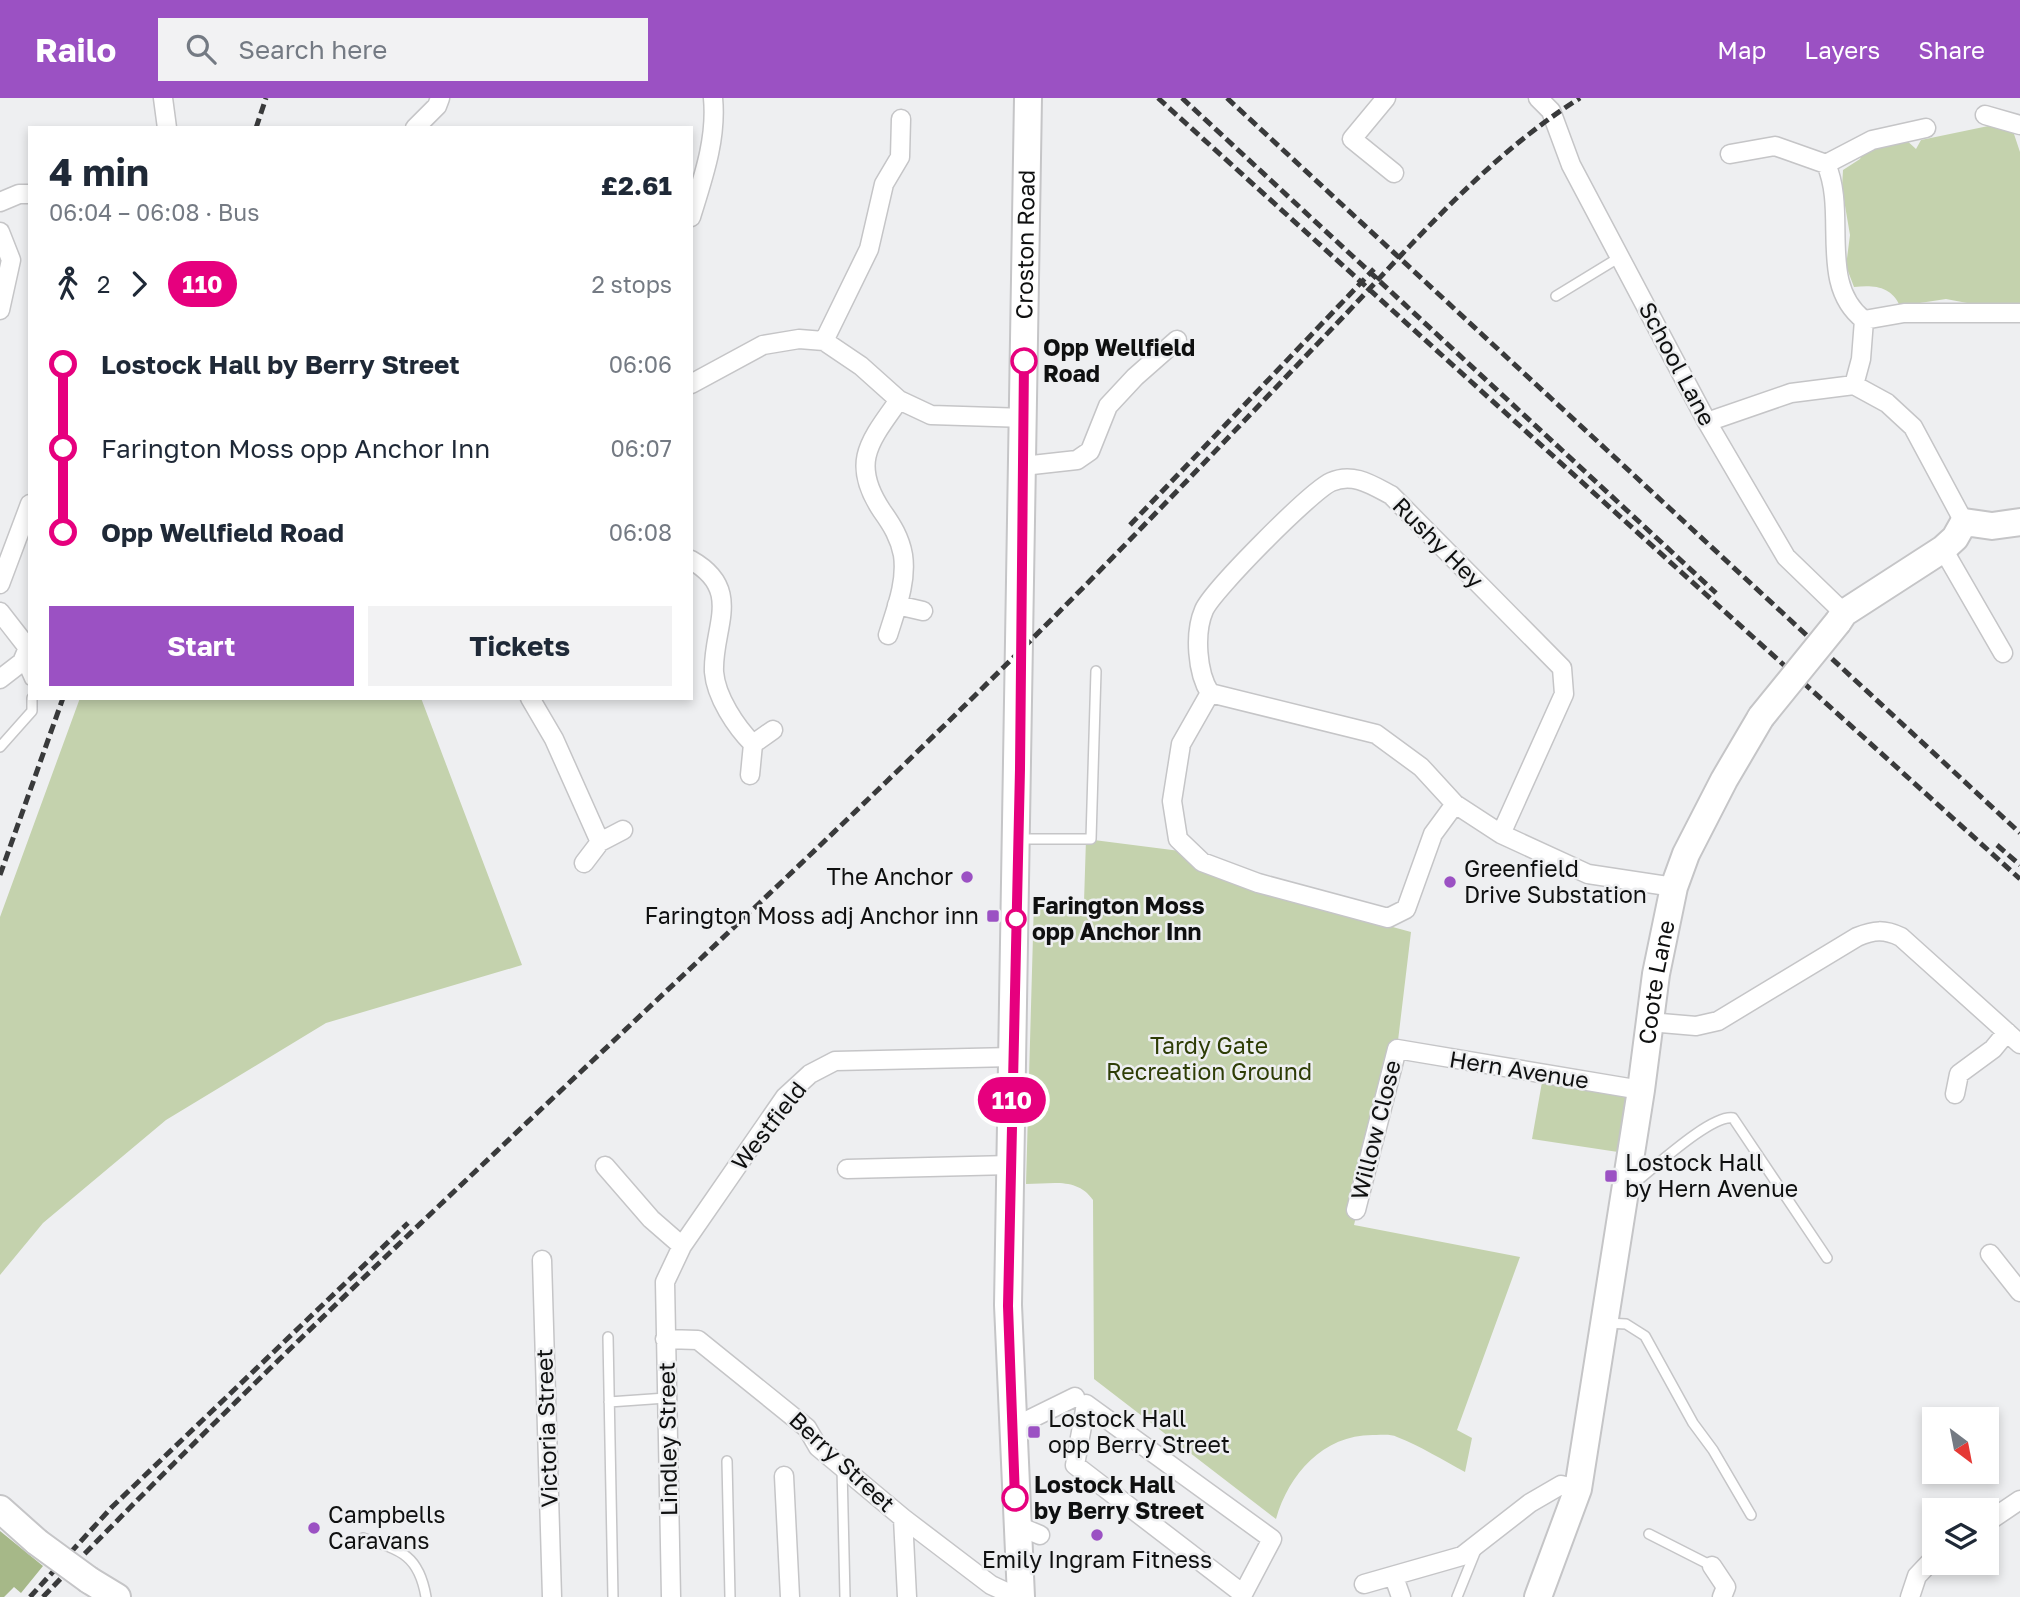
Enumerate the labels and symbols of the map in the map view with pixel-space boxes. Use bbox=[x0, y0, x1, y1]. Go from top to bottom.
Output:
street label: Croston Road bbox=[1009, 169, 1040, 319]
street label: School Lane bbox=[1634, 297, 1722, 430]
place label: Opp Wellfield Road bbox=[1043, 333, 1195, 387]
marker: Opp Wellfield Road bbox=[1011, 348, 1037, 374]
street label: Rushy Hey bbox=[1387, 491, 1490, 594]
place label: Greenfield Drive Substation bbox=[1464, 854, 1647, 908]
place label: The Anchor bbox=[826, 862, 953, 890]
marker: The Anchor bbox=[959, 869, 975, 885]
marker: Greenfield Drive Substation bbox=[1442, 874, 1458, 890]
place label: Farington Moss opp Anchor Inn bbox=[1032, 891, 1205, 945]
place label: Farington Moss adj Anchor inn bbox=[644, 901, 979, 929]
marker: Farington Moss adj Anchor inn bbox=[985, 908, 1001, 924]
marker: Farington Moss opp Anchor Inn bbox=[1006, 909, 1026, 929]
street label: Coote Lane bbox=[1632, 917, 1680, 1046]
park label: Tardy Gate Recreation Ground bbox=[1106, 1031, 1312, 1085]
street label: Hern Avenue bbox=[1447, 1044, 1591, 1094]
street label: Willow Close bbox=[1344, 1057, 1406, 1202]
street label: Westfield bbox=[725, 1075, 812, 1175]
line badge: 110 bbox=[972, 1077, 1052, 1123]
place label: Lostock Hall by Hern Avenue bbox=[1625, 1148, 1798, 1202]
marker: Lostock Hall by Hern Avenue bbox=[1603, 1168, 1619, 1184]
street label: Victoria Street bbox=[529, 1348, 563, 1508]
street label: Lindley Street bbox=[652, 1362, 682, 1516]
place label: Lostock Hall opp Berry Street bbox=[1048, 1404, 1230, 1458]
street label: Berry Street bbox=[784, 1405, 901, 1517]
north arrow bbox=[1922, 1407, 1998, 1484]
marker: Lostock Hall opp Berry Street bbox=[1026, 1424, 1042, 1440]
place label: Lostock Hall by Berry Street bbox=[1034, 1470, 1204, 1524]
marker: Lostock Hall by Berry Street bbox=[1002, 1485, 1028, 1511]
place label: Campbells Caravans bbox=[328, 1500, 446, 1554]
marker: Campbells Caravans bbox=[306, 1520, 322, 1536]
marker: Emily Ingram Fitness bbox=[1089, 1527, 1105, 1543]
place label: Emily Ingram Fitness bbox=[982, 1545, 1212, 1573]

